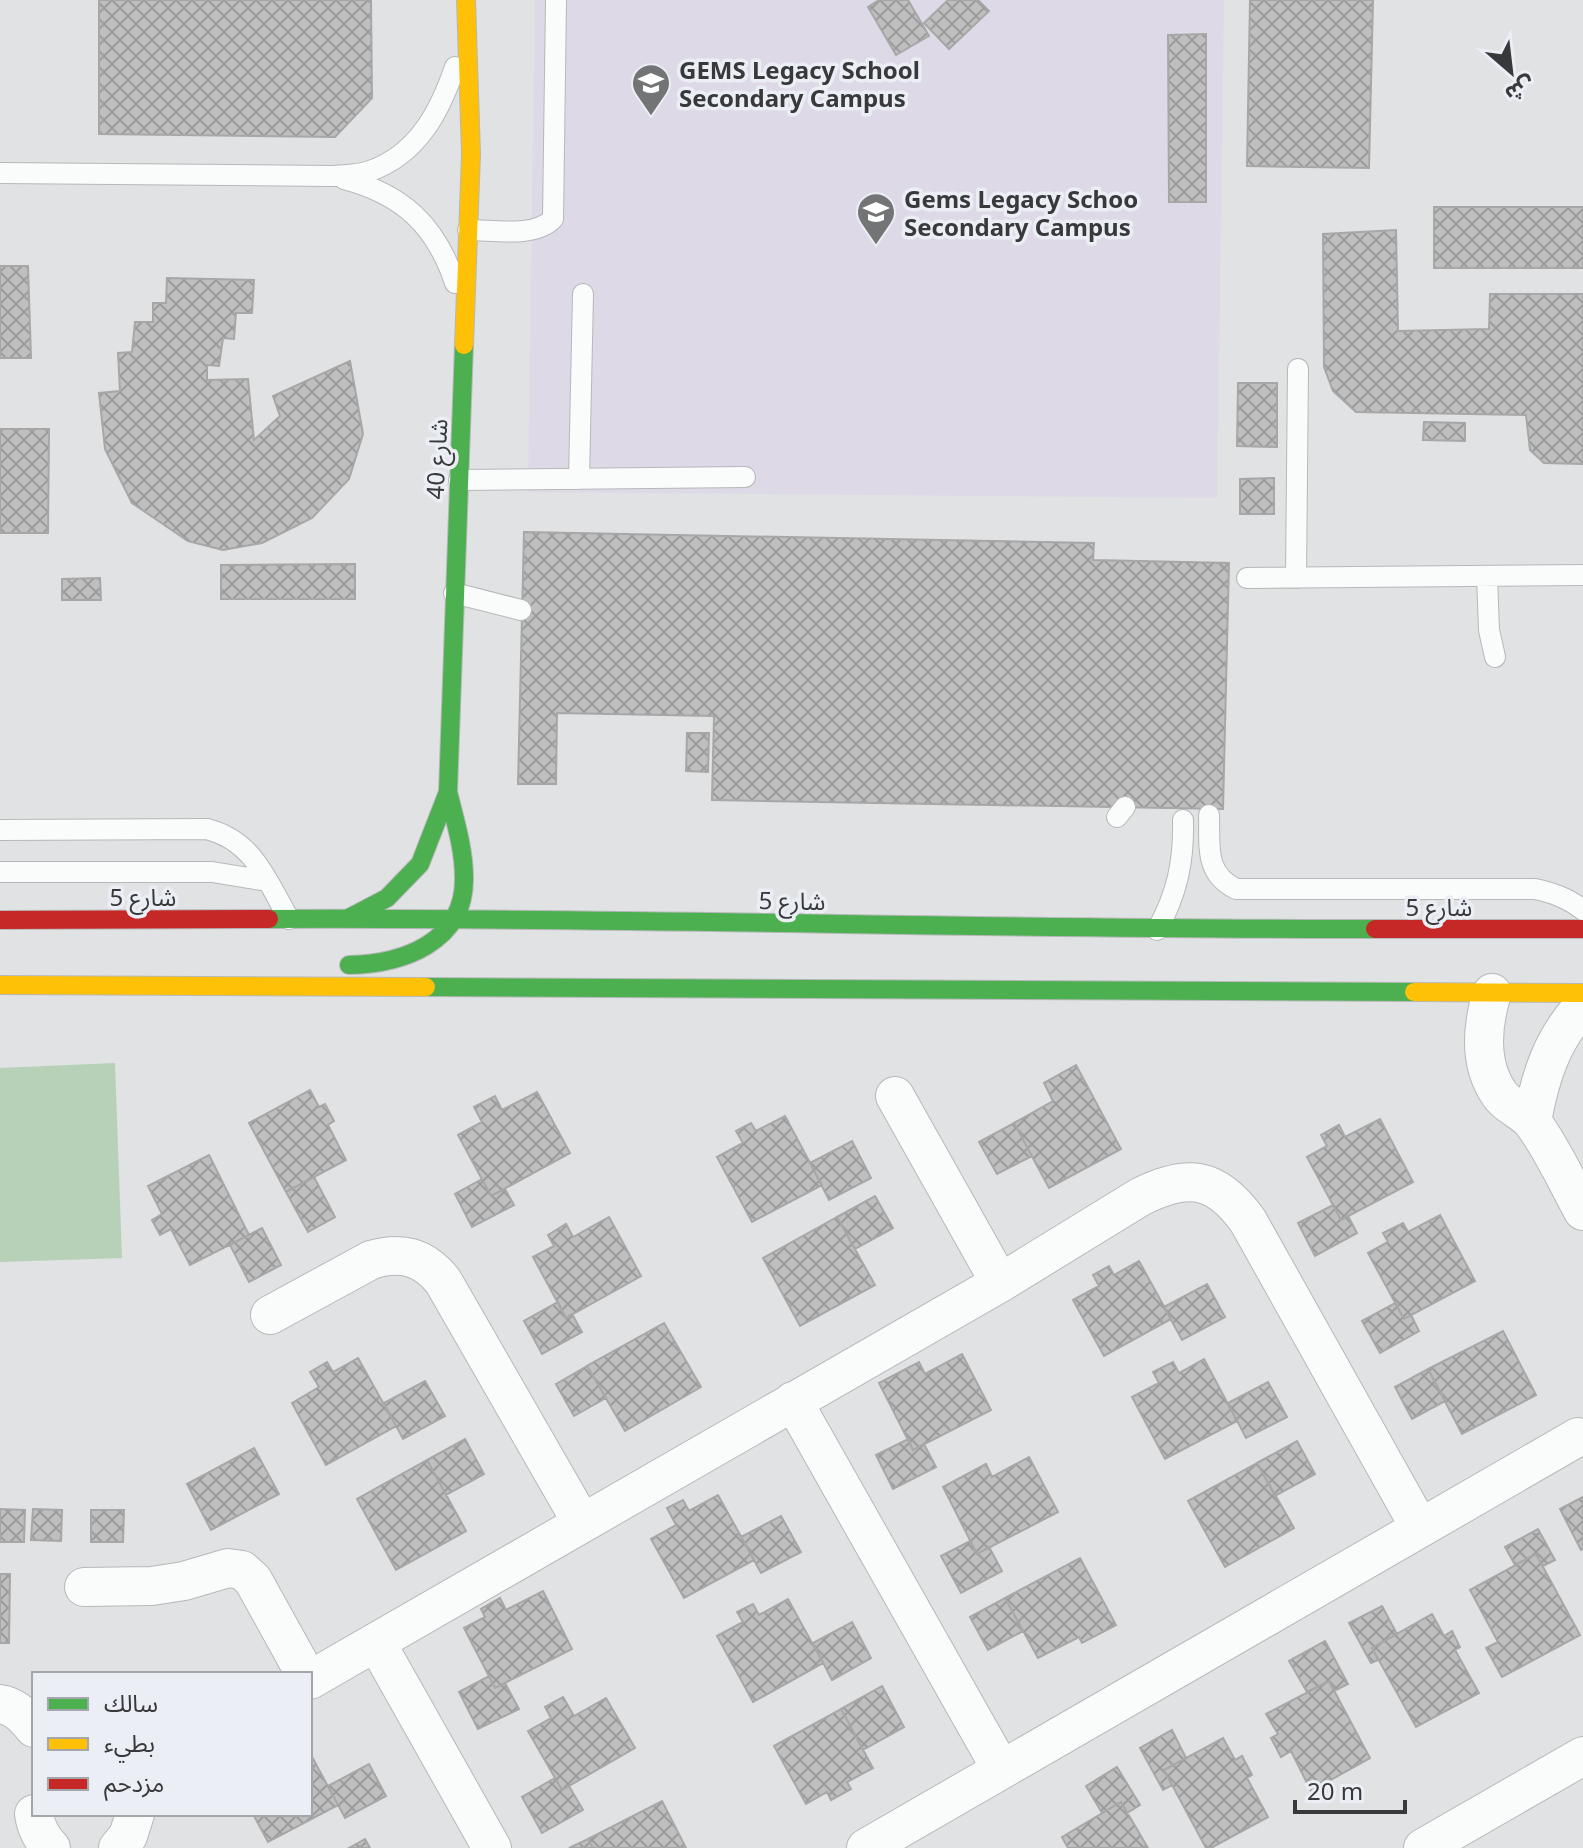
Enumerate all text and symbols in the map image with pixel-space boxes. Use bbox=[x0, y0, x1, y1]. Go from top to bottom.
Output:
north arrow bbox=[1471, 32, 1551, 112]
place label: GEMS Legacy School Secondary Campus bbox=[679, 53, 920, 114]
school or university icon: GEMS Legacy School Secondary Campus bbox=[630, 62, 672, 117]
text: ش bbox=[1501, 70, 1541, 111]
place label: Gems Legacy Schoo Secondary Campus bbox=[904, 182, 1138, 243]
school or university icon: Gems Legacy Schoo Secondary Campus bbox=[855, 191, 897, 246]
street label: شارع 40 bbox=[417, 418, 457, 500]
street label: شارع 5 bbox=[110, 880, 176, 915]
street label: شارع 5 bbox=[758, 883, 826, 919]
street label: شارع 5 bbox=[1406, 890, 1472, 925]
legend bbox=[32, 1672, 312, 1816]
text: سالك bbox=[104, 1686, 158, 1719]
text: بطيء bbox=[104, 1726, 155, 1763]
scale bar bbox=[1295, 1764, 1405, 1814]
text: مزدحم bbox=[104, 1766, 164, 1801]
text: 20 m bbox=[1307, 1774, 1363, 1807]

